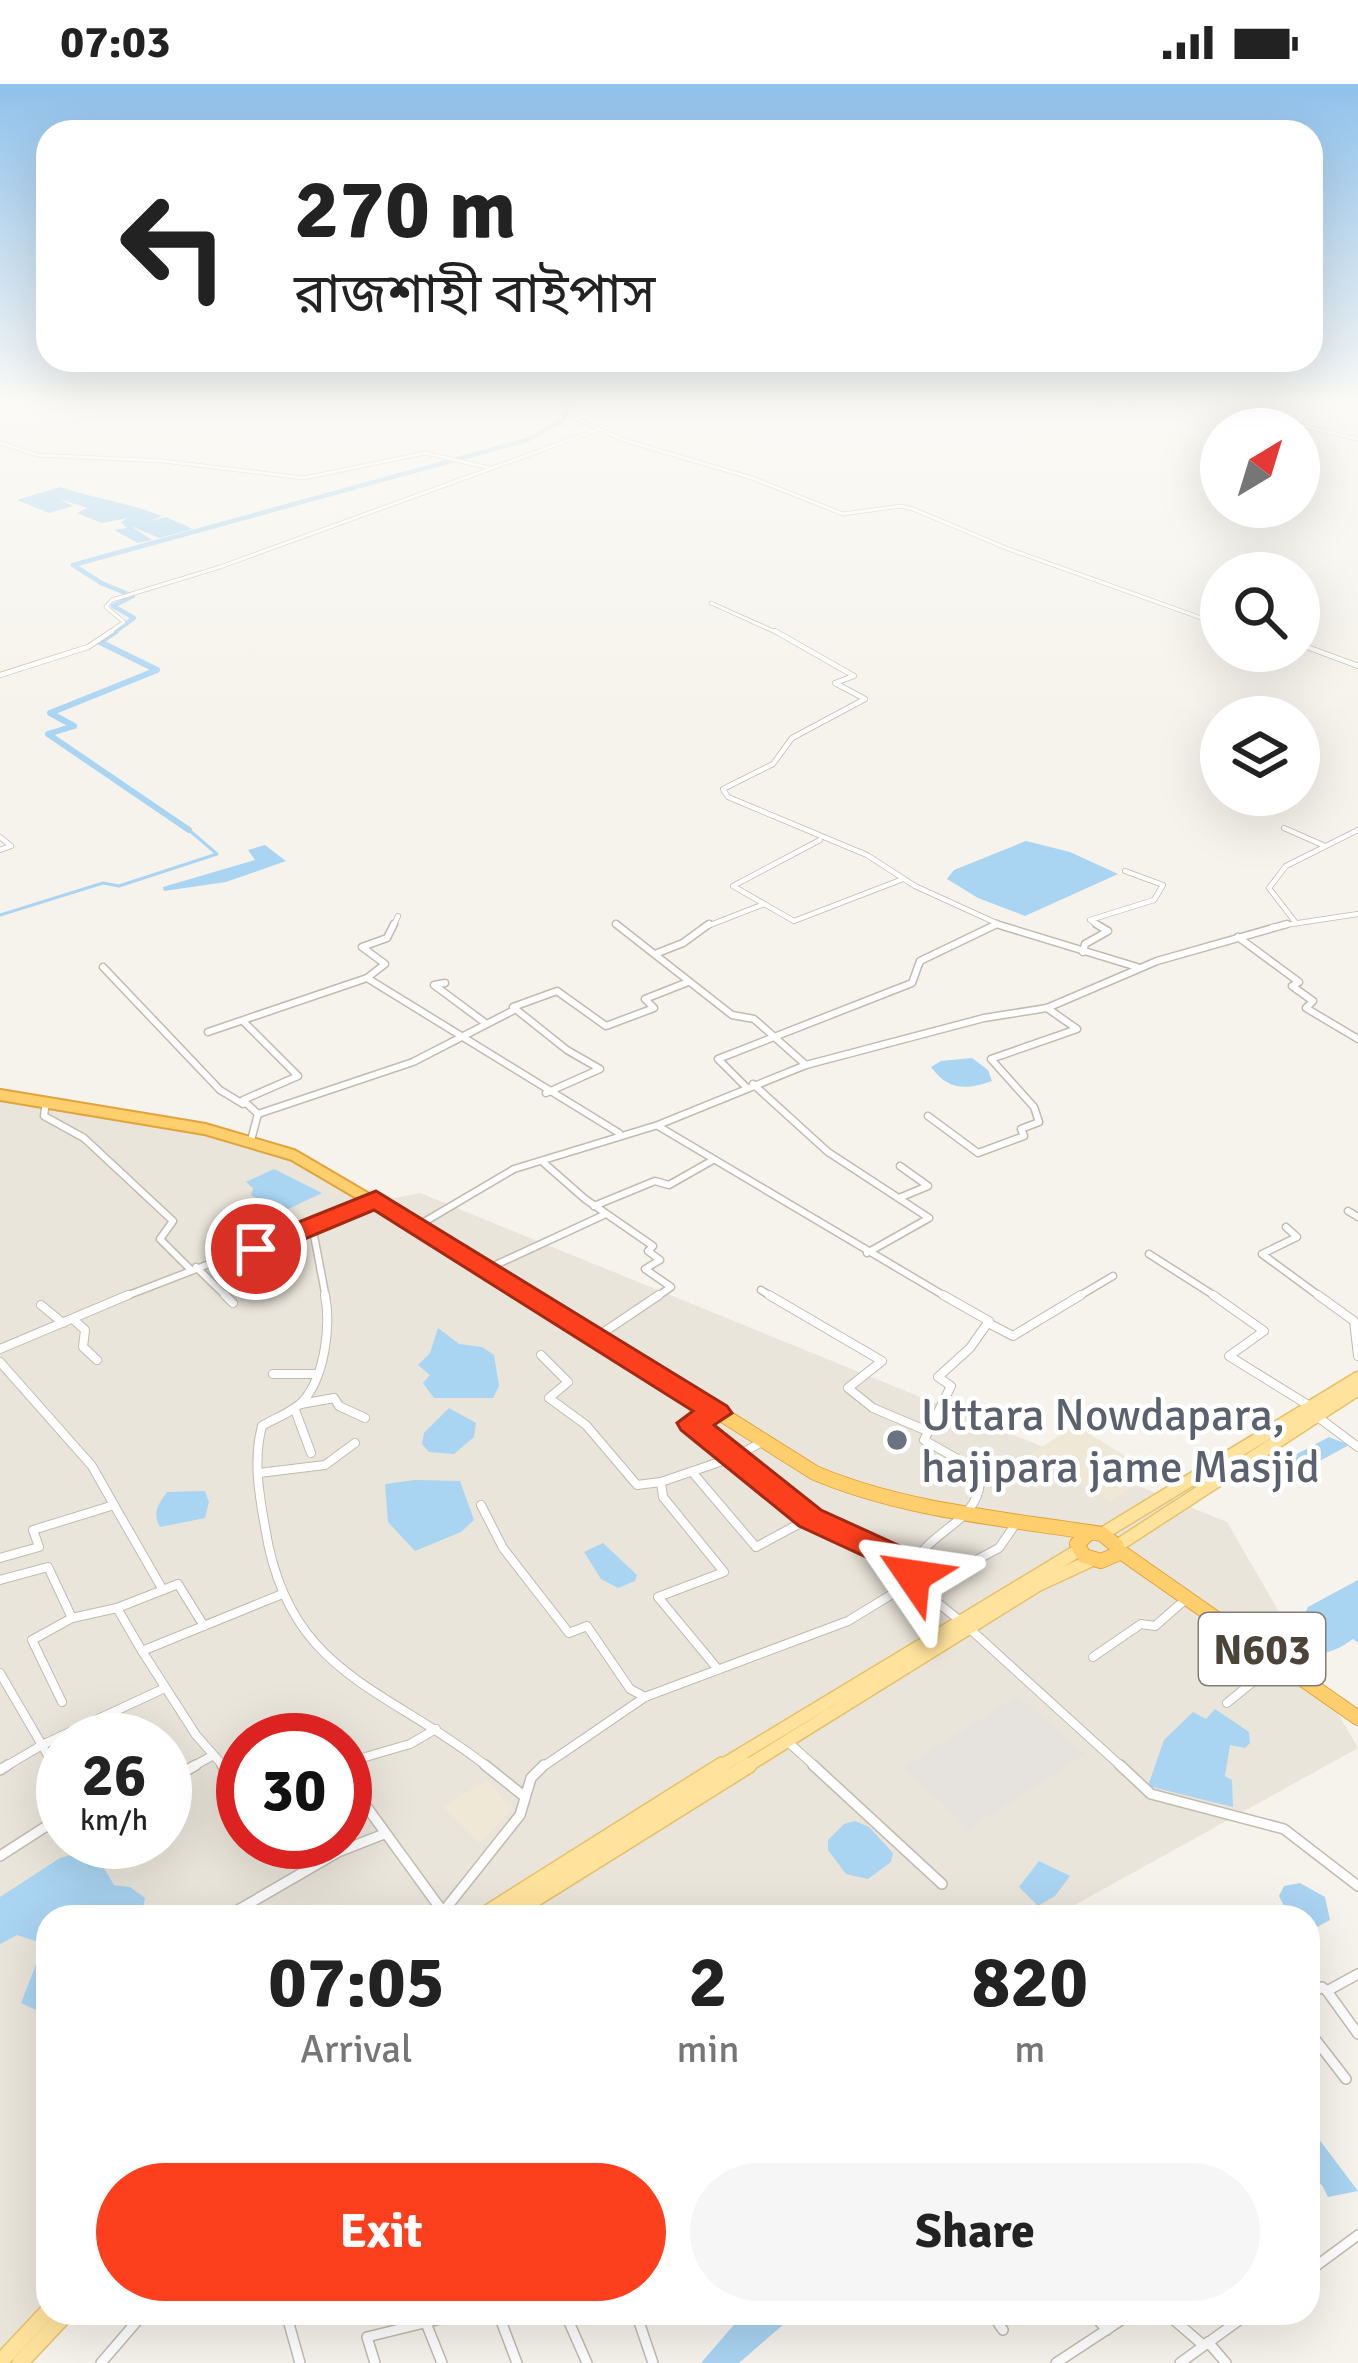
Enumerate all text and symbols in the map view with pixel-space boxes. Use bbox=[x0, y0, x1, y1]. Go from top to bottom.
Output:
text: 07:03 bbox=[60, 15, 170, 70]
text: 270 m bbox=[294, 158, 516, 262]
icon: left bbox=[96, 168, 252, 324]
text: রাজশাহী বাইপাস bbox=[294, 261, 655, 328]
north arrow bbox=[1200, 408, 1320, 528]
map controls bbox=[1200, 408, 1320, 816]
button: search bbox=[1200, 552, 1320, 672]
button: layers bbox=[1200, 696, 1320, 816]
pin bbox=[205, 1198, 307, 1300]
icon: arrive bbox=[223, 1216, 289, 1282]
place label: Uttara Nowdapara, hajipara jame Masjid bbox=[921, 1388, 1320, 1495]
marker: Uttara Nowdapara, hajipara jame Masjid bbox=[884, 1427, 910, 1453]
position arrow bbox=[850, 1513, 976, 1639]
road number: N603 bbox=[1199, 1613, 1325, 1685]
speed limit sign: 30 bbox=[216, 1713, 372, 1869]
text: 26 bbox=[82, 1739, 146, 1813]
text: km/h bbox=[80, 1802, 148, 1839]
text: 07:05 bbox=[268, 1938, 445, 2027]
text: 2 bbox=[689, 1938, 727, 2027]
text: 820 bbox=[971, 1938, 1088, 2027]
text: Arrival bbox=[300, 2025, 412, 2073]
text: min bbox=[677, 2025, 740, 2073]
text: m bbox=[1014, 2025, 1045, 2073]
button: Exit bbox=[96, 2163, 666, 2301]
button: Share bbox=[690, 2163, 1260, 2301]

